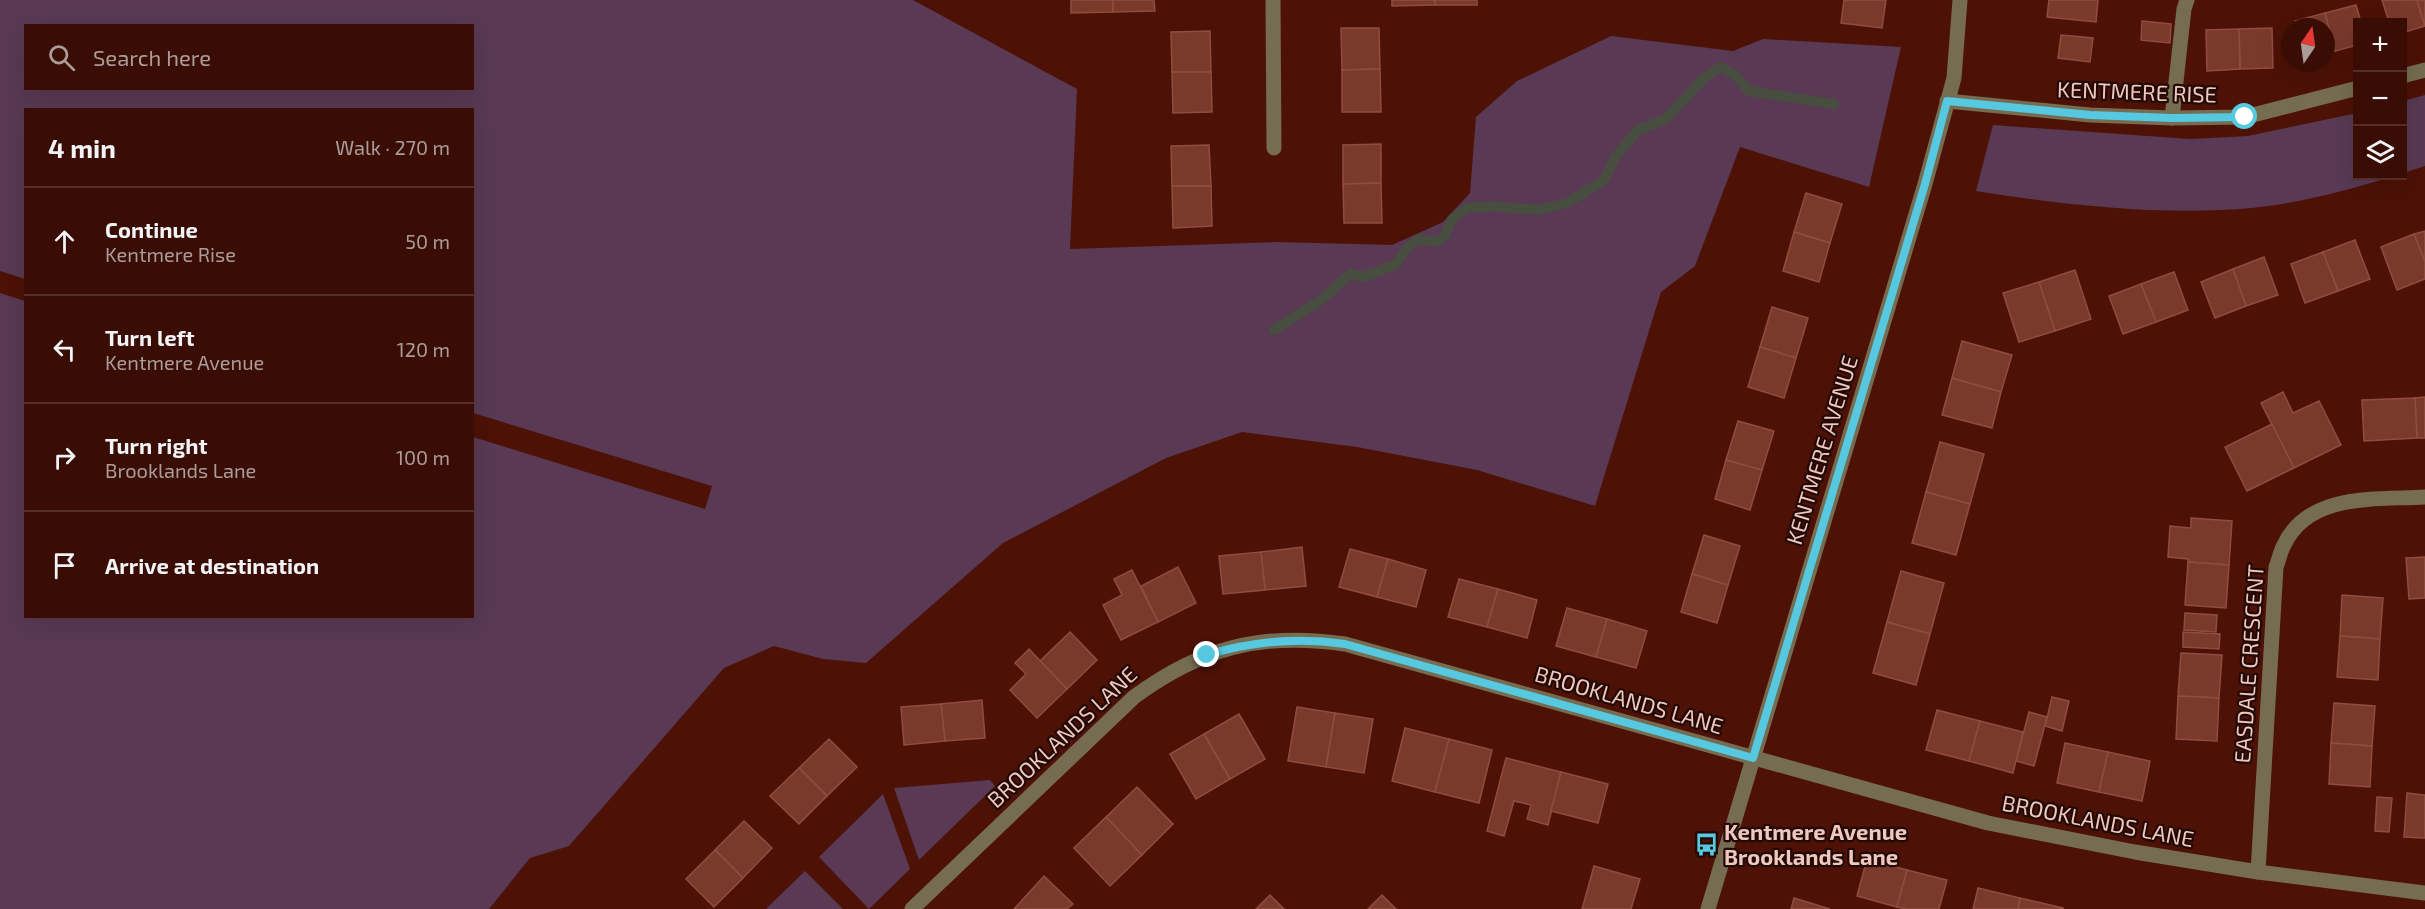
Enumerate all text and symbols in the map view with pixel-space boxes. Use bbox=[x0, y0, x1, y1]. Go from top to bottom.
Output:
north arrow bbox=[2281, 18, 2335, 72]
map controls bbox=[2353, 18, 2407, 180]
button: + bbox=[2353, 18, 2407, 72]
search box bbox=[24, 24, 474, 90]
icon: search bbox=[45, 41, 78, 74]
text: Search here bbox=[93, 44, 211, 70]
button: − bbox=[2353, 72, 2407, 126]
street label: KENTMERE RISE bbox=[2057, 75, 2217, 107]
route start bbox=[2231, 103, 2257, 129]
button: layers bbox=[2353, 126, 2407, 180]
text: 4 min bbox=[48, 132, 116, 163]
text: Walk · 270 m bbox=[335, 135, 450, 159]
text: Continue bbox=[105, 216, 198, 242]
icon: ahead bbox=[48, 225, 81, 258]
text: 50 m bbox=[405, 229, 450, 253]
text: Kentmere Rise bbox=[105, 242, 236, 266]
text: Turn left bbox=[105, 324, 194, 350]
icon: left bbox=[48, 333, 81, 366]
text: 120 m bbox=[397, 337, 450, 361]
text: Kentmere Avenue bbox=[105, 350, 264, 374]
street label: KENTMERE AVENUE bbox=[1780, 352, 1862, 547]
text: Turn right bbox=[105, 432, 207, 458]
icon: right bbox=[48, 441, 81, 474]
text: 100 m bbox=[396, 445, 450, 469]
text: Brooklands Lane bbox=[105, 458, 256, 482]
icon: arrive bbox=[48, 549, 81, 582]
text: Arrive at destination bbox=[105, 552, 319, 578]
street label: EASDALE CRESCENT bbox=[2228, 564, 2268, 764]
route end bbox=[1193, 641, 1219, 667]
street label: BROOKLANDS LANE bbox=[981, 660, 1141, 812]
street label: BROOKLANDS LANE bbox=[1532, 660, 1726, 738]
street label: BROOKLANDS LANE bbox=[2000, 789, 2196, 851]
place label: Kentmere Avenue Brooklands Lane bbox=[1724, 818, 1907, 869]
bus stop icon: Kentmere Avenue Brooklands Lane bbox=[1693, 832, 1719, 858]

